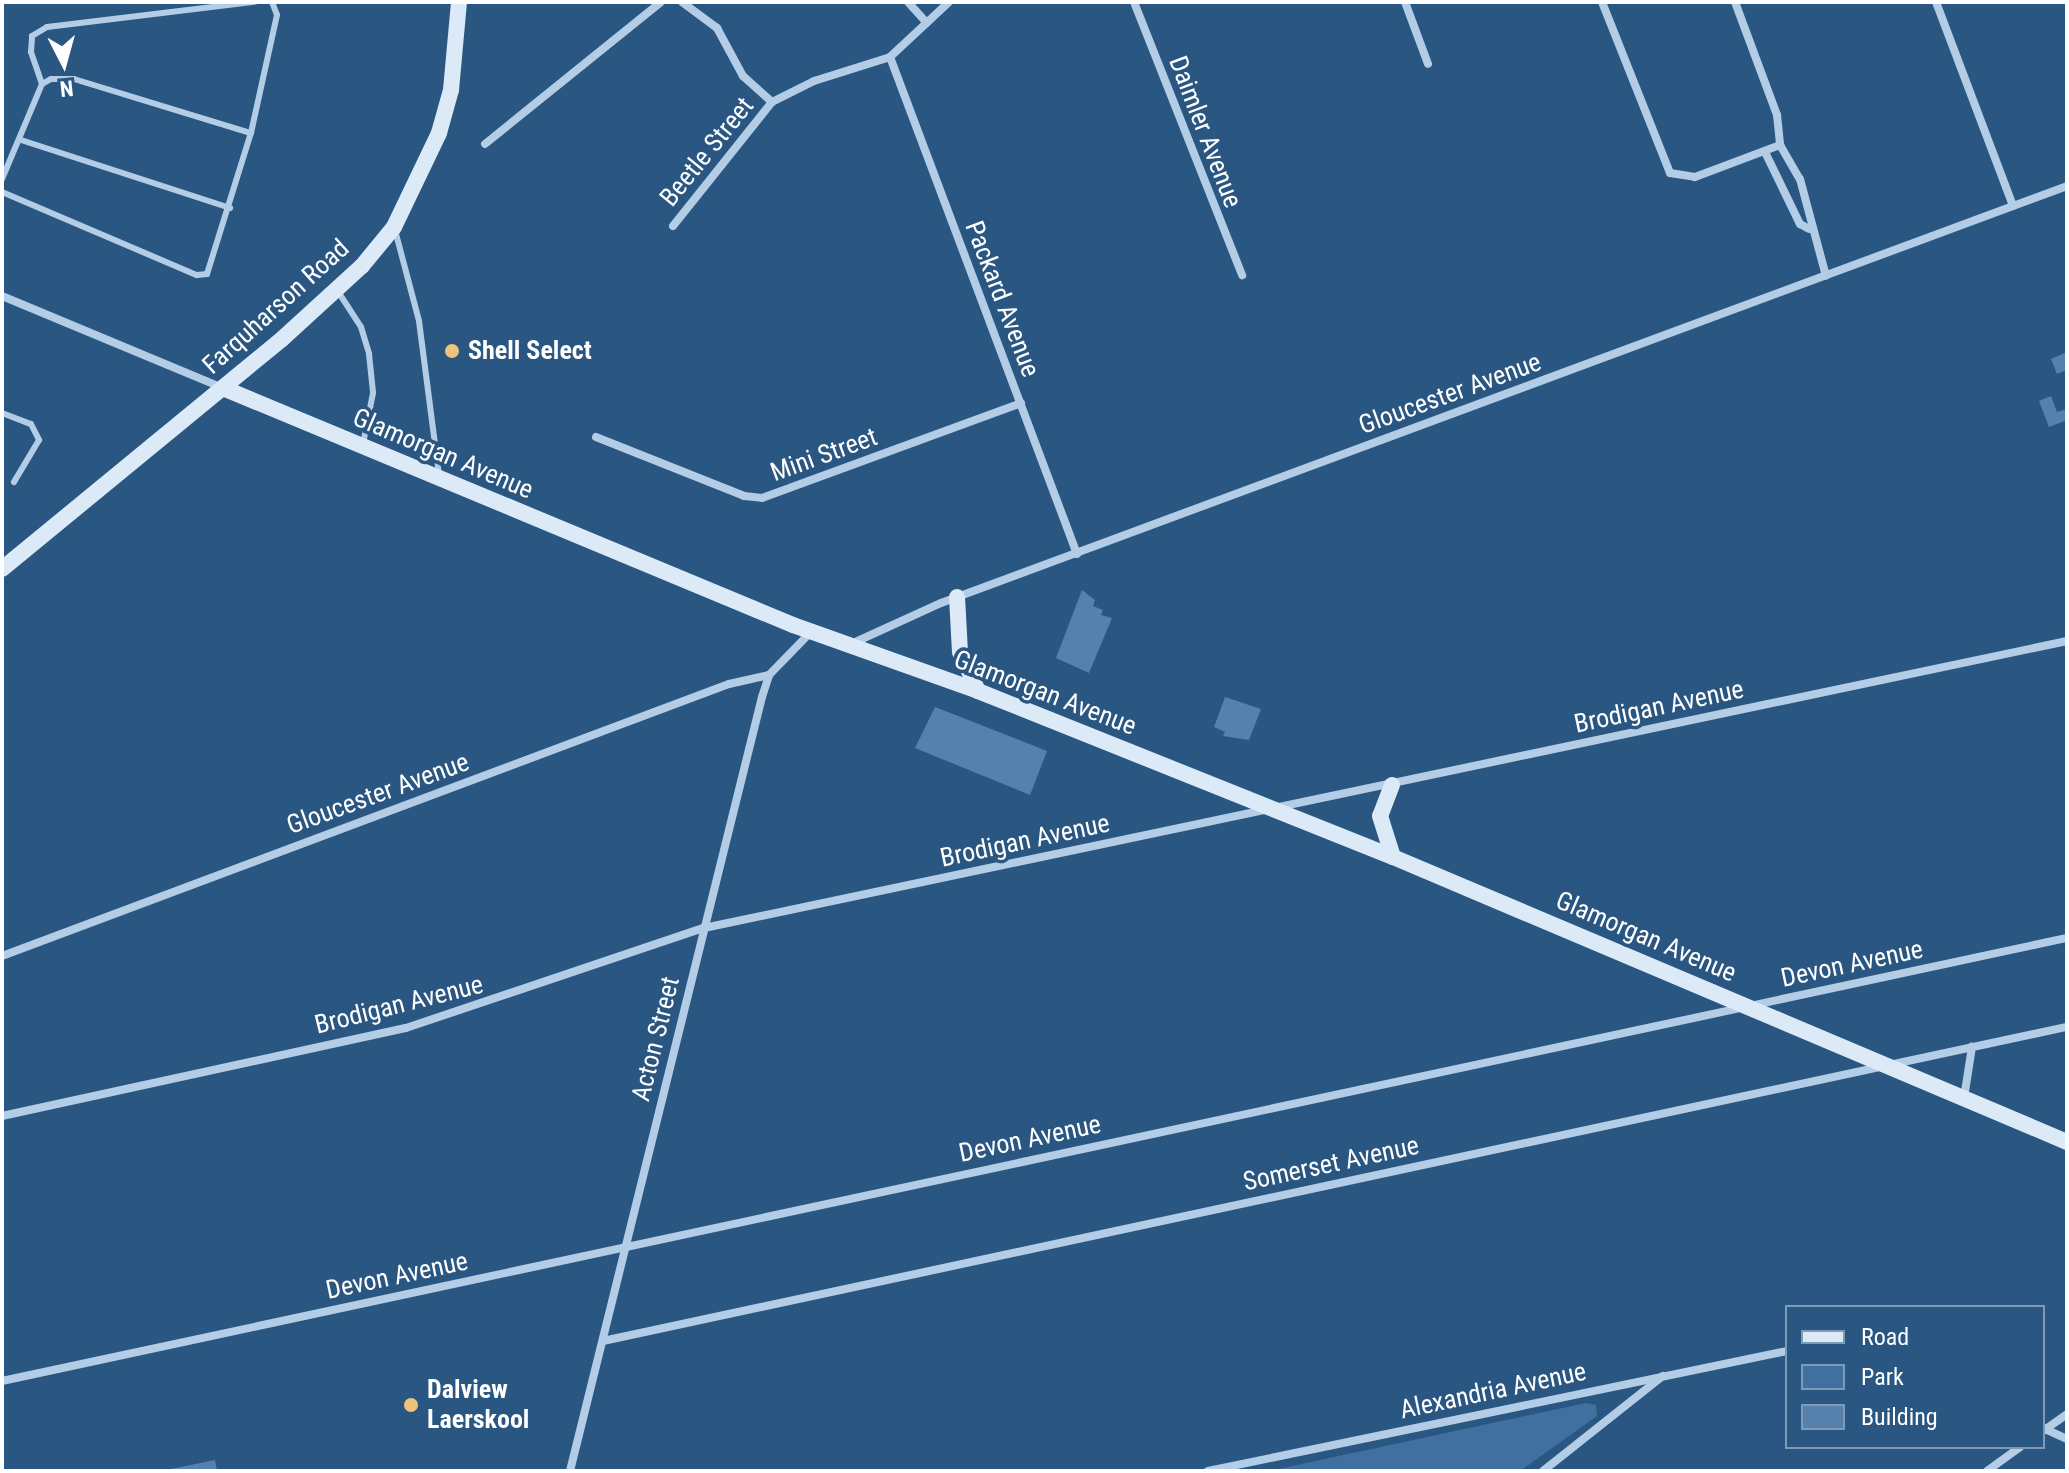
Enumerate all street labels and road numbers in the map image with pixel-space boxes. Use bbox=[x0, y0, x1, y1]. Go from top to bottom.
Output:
street label: Daimler Avenue bbox=[1162, 52, 1248, 212]
street label: Beetle Street bbox=[654, 91, 760, 213]
street label: Packard Avenue bbox=[958, 217, 1046, 381]
street label: Farquharson Road bbox=[196, 233, 356, 381]
street label: Gloucester Avenue bbox=[1355, 347, 1545, 441]
street label: Glamorgan Avenue bbox=[348, 402, 538, 506]
street label: Mini Street bbox=[766, 421, 882, 489]
street label: Glamorgan Avenue bbox=[949, 644, 1141, 742]
street label: Brodigan Avenue bbox=[1571, 674, 1747, 740]
street label: Gloucester Avenue bbox=[283, 747, 473, 841]
street label: Brodigan Avenue bbox=[937, 808, 1113, 874]
street label: Glamorgan Avenue bbox=[1551, 885, 1741, 989]
street label: Devon Avenue bbox=[1778, 934, 1926, 994]
street label: Brodigan Avenue bbox=[312, 969, 486, 1041]
street label: Acton Street bbox=[626, 974, 686, 1104]
street label: Devon Avenue bbox=[956, 1109, 1104, 1169]
street label: Somerset Avenue bbox=[1240, 1130, 1422, 1198]
street label: Devon Avenue bbox=[323, 1246, 471, 1306]
street label: Alexandria Avenue bbox=[1397, 1356, 1589, 1426]

